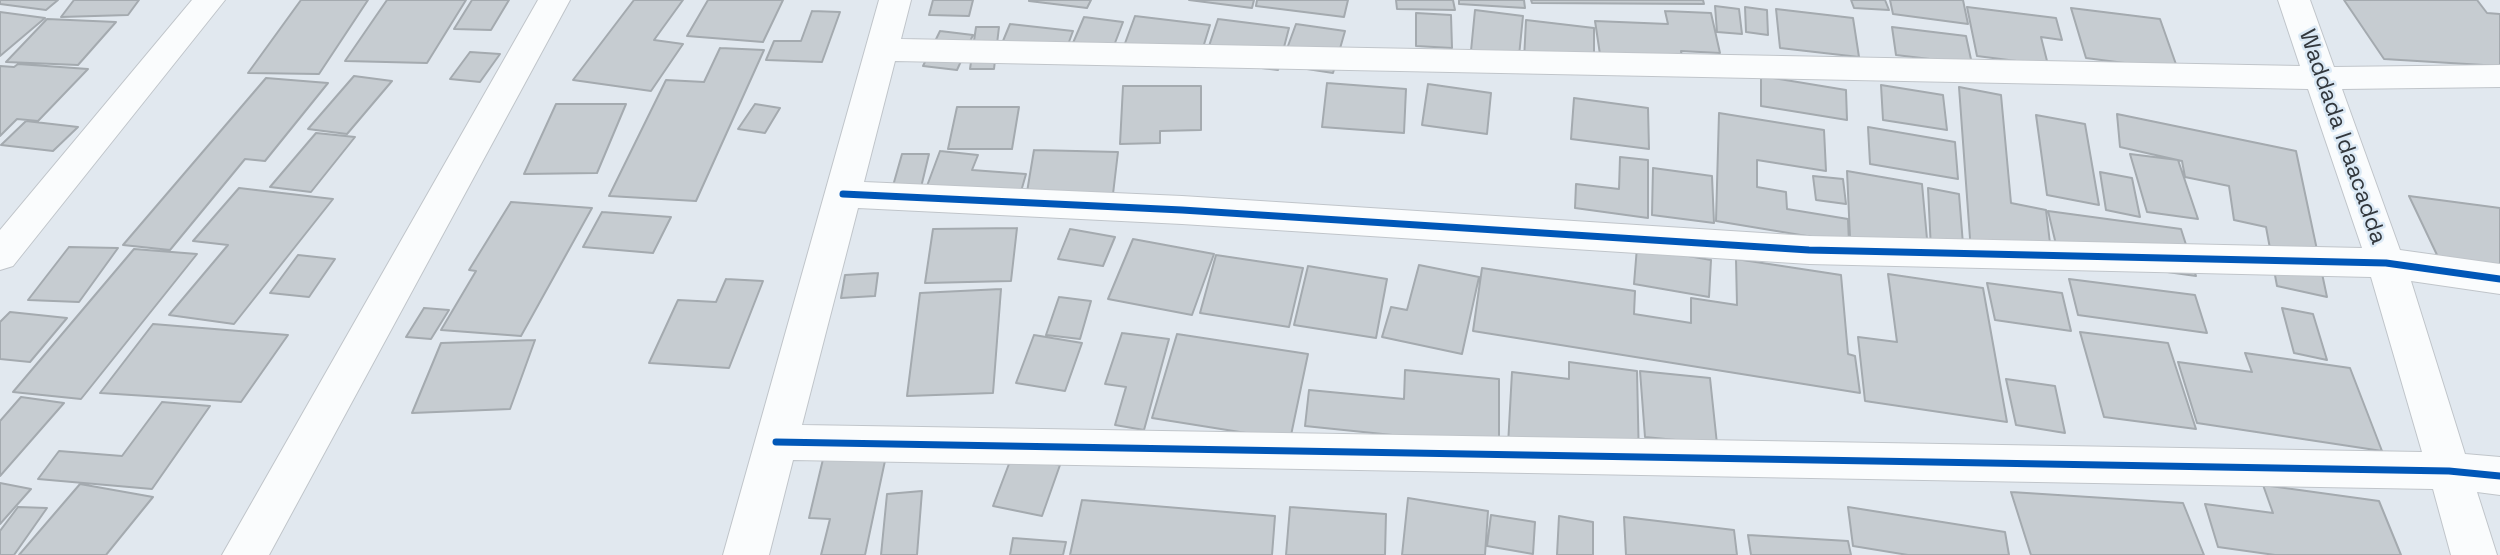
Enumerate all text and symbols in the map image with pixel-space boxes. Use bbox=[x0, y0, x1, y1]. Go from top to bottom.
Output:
street label: Waddada Idaacadda bbox=[2292, 26, 2392, 248]

